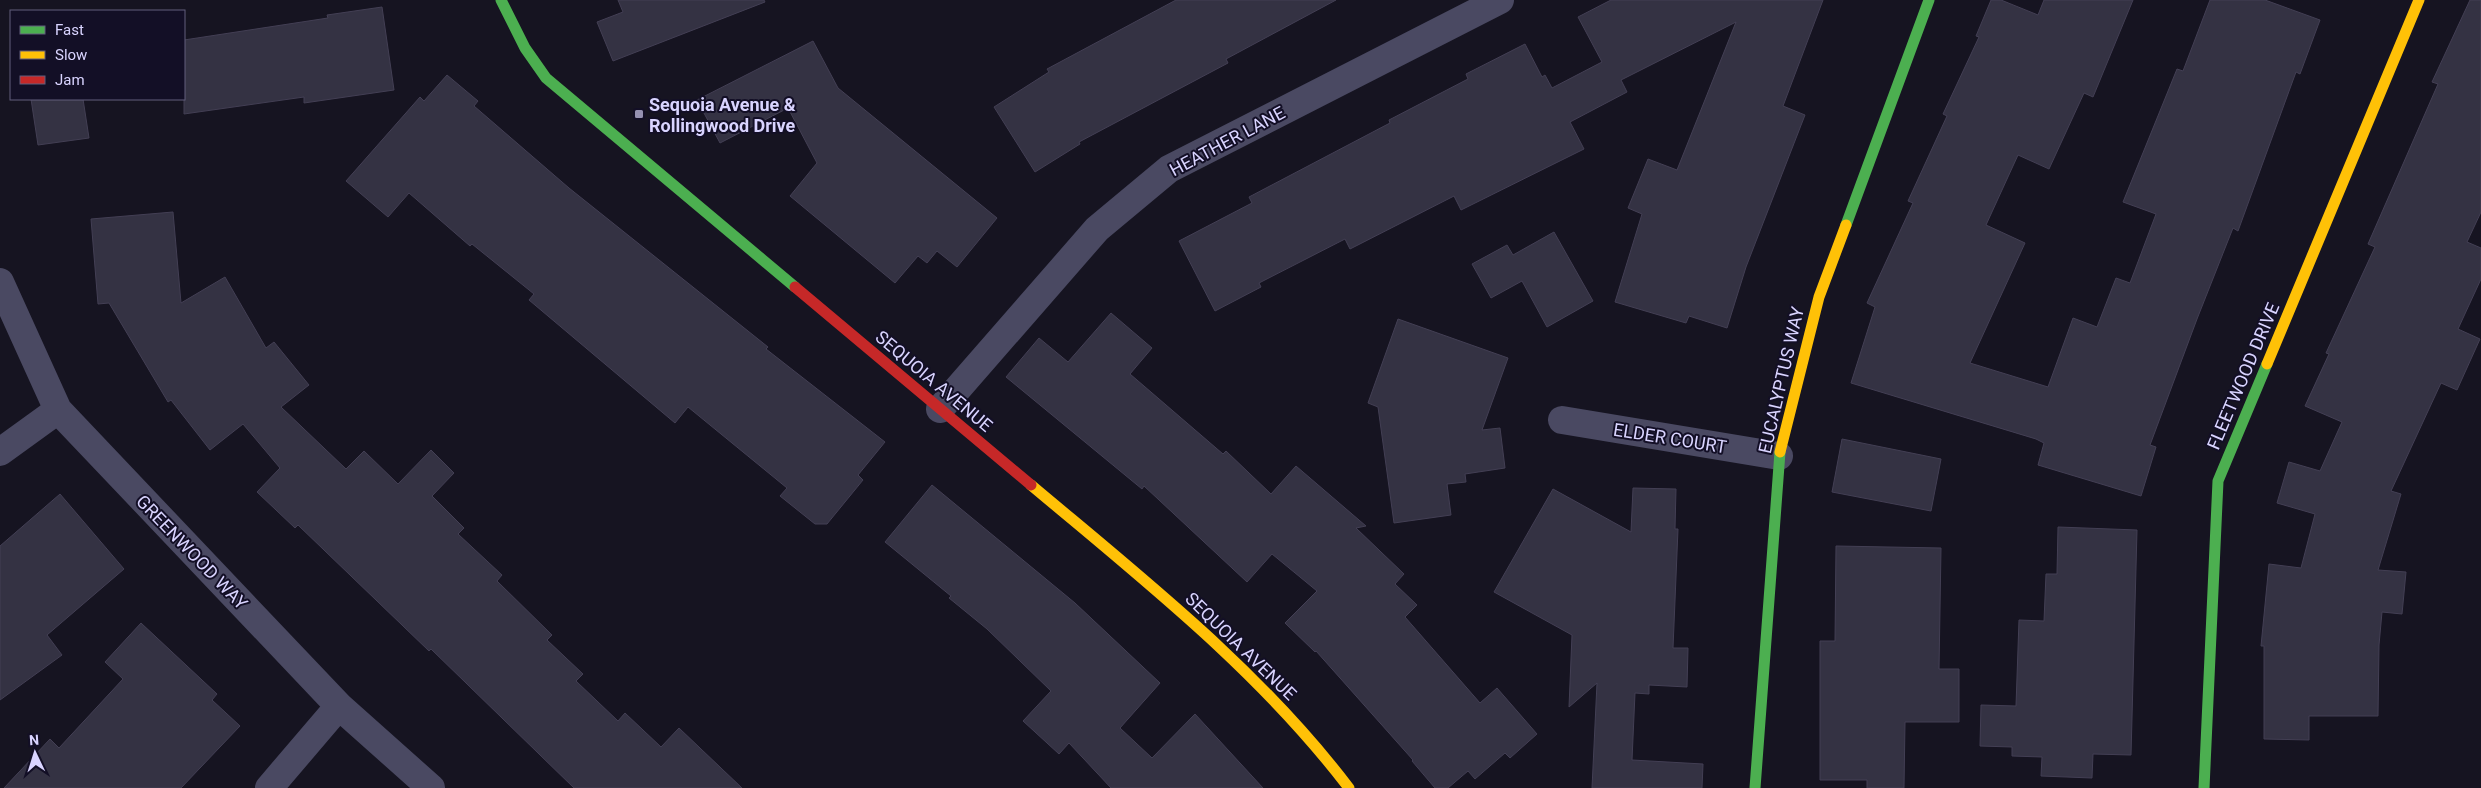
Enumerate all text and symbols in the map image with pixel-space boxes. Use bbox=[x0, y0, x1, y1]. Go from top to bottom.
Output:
legend bbox=[10, 10, 185, 100]
text: Fast bbox=[55, 21, 84, 39]
text: Slow bbox=[55, 46, 87, 64]
text: Jam bbox=[55, 71, 85, 89]
place label: Sequoia Avenue & Rollingwood Drive bbox=[649, 94, 796, 136]
street label: HEATHER LANE bbox=[1166, 102, 1288, 180]
marker: Sequoia Avenue & Rollingwood Drive bbox=[633, 108, 645, 120]
street label: FLEETWOOD DRIVE bbox=[2203, 299, 2283, 453]
street label: EUCALYPTUS WAY bbox=[1754, 304, 1808, 455]
street label: SEQUOIA AVENUE bbox=[871, 326, 997, 436]
street label: ELDER COURT bbox=[1612, 419, 1728, 457]
street label: GREENWOOD WAY bbox=[132, 490, 252, 614]
street label: SEQUOIA AVENUE bbox=[1181, 588, 1301, 704]
north arrow bbox=[10, 728, 60, 778]
text: N bbox=[29, 732, 40, 748]

